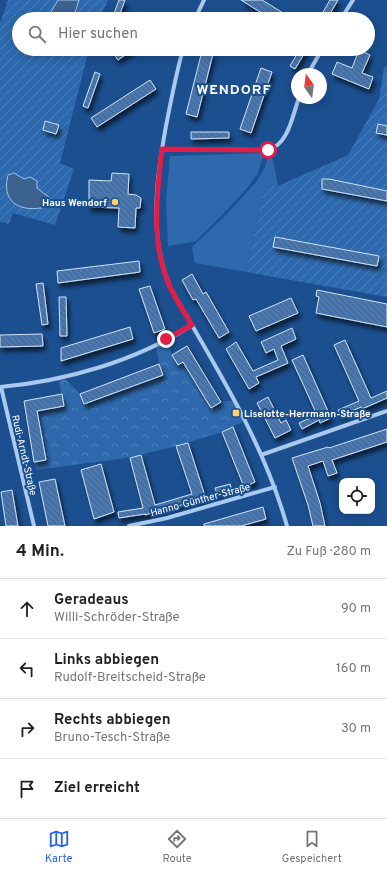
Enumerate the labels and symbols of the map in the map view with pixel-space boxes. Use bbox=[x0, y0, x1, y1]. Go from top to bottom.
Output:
north arrow bbox=[291, 68, 327, 104]
district label: WENDORF bbox=[196, 82, 272, 99]
route start bbox=[259, 141, 277, 159]
place label: Haus Wendorf bbox=[42, 197, 107, 210]
marker: Haus Wendorf bbox=[110, 197, 120, 207]
route end bbox=[157, 330, 175, 348]
marker: Liselotte-Herrmann-Straße bbox=[231, 408, 241, 418]
place label: Liselotte-Herrmann-Straße bbox=[244, 408, 371, 421]
street label: Rudi-Arndt-Straße bbox=[8, 414, 39, 497]
street label: Hanno-Günther-Straße bbox=[149, 481, 252, 520]

